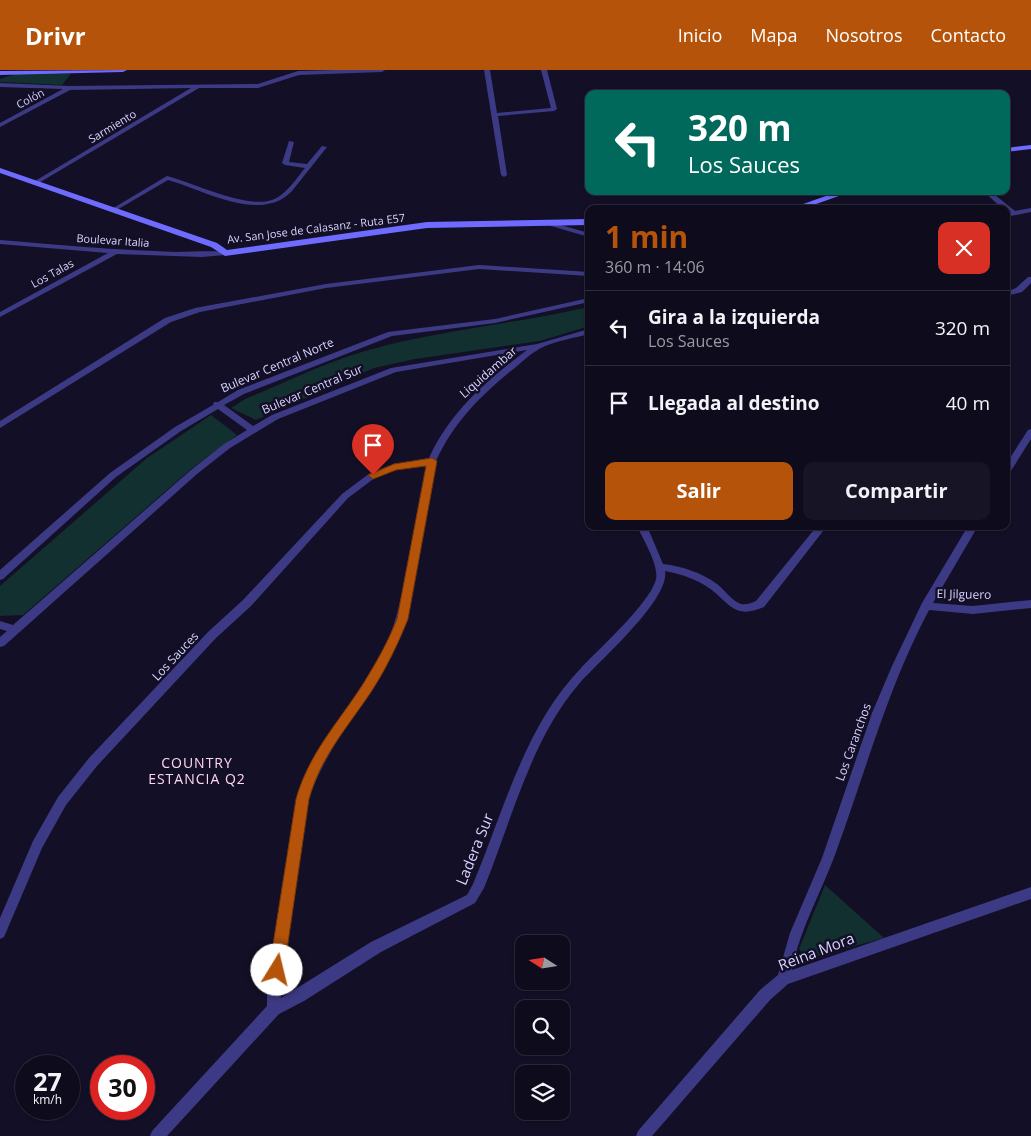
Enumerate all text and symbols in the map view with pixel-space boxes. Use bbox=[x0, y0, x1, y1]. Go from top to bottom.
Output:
text: Drivr bbox=[25, 19, 86, 52]
text: Inicio bbox=[678, 23, 722, 47]
text: Mapa bbox=[750, 23, 798, 47]
text: Nosotros bbox=[826, 23, 903, 47]
text: Contacto bbox=[931, 23, 1006, 47]
street label: Colón bbox=[13, 84, 47, 112]
text: 320 m bbox=[688, 104, 792, 151]
street label: Sarmiento bbox=[85, 106, 139, 146]
icon: left bbox=[605, 110, 670, 175]
text: Los Sauces bbox=[688, 149, 800, 179]
street label: Av. San Jose de Calasanz - Ruta E57 bbox=[226, 210, 406, 246]
text: 1 min bbox=[605, 216, 688, 257]
button: close bbox=[938, 222, 990, 274]
street label: Boulevar Italia bbox=[76, 230, 150, 250]
street label: Los Talas bbox=[28, 255, 76, 291]
text: 360 m · 14:06 bbox=[605, 256, 705, 278]
text: Gira a la izquierda bbox=[648, 304, 820, 330]
icon: left bbox=[605, 314, 633, 342]
text: 320 m bbox=[935, 315, 990, 341]
text: Los Sauces bbox=[648, 330, 730, 352]
street label: Bulevar Central Norte bbox=[218, 333, 336, 397]
street label: Liquidambar bbox=[456, 342, 520, 402]
street label: Bulevar Central Sur bbox=[259, 360, 365, 418]
icon: arrive bbox=[605, 389, 633, 417]
text: Llegada al destino bbox=[648, 390, 820, 416]
text: 40 m bbox=[946, 390, 990, 416]
pin bbox=[352, 424, 394, 475]
icon: arrive bbox=[359, 431, 387, 459]
button: Salir bbox=[605, 462, 793, 520]
button: Compartir bbox=[803, 462, 990, 520]
street label: El Jilguero bbox=[936, 585, 992, 603]
street label: Los Sauces bbox=[148, 628, 202, 684]
street label: Los Caranchos bbox=[831, 701, 875, 783]
district label: COUNTRY ESTANCIA Q2 bbox=[148, 753, 246, 788]
street label: Ladera Sur bbox=[451, 810, 497, 888]
street label: Reina Mora bbox=[775, 927, 857, 975]
north arrow bbox=[515, 935, 570, 990]
map controls bbox=[515, 935, 570, 1120]
position arrow bbox=[250, 943, 302, 995]
button: search bbox=[515, 1000, 570, 1055]
speed limit sign: 30 bbox=[90, 1055, 155, 1120]
text: 27 bbox=[33, 1064, 62, 1098]
button: layers bbox=[515, 1065, 570, 1120]
text: km/h bbox=[33, 1091, 62, 1108]

